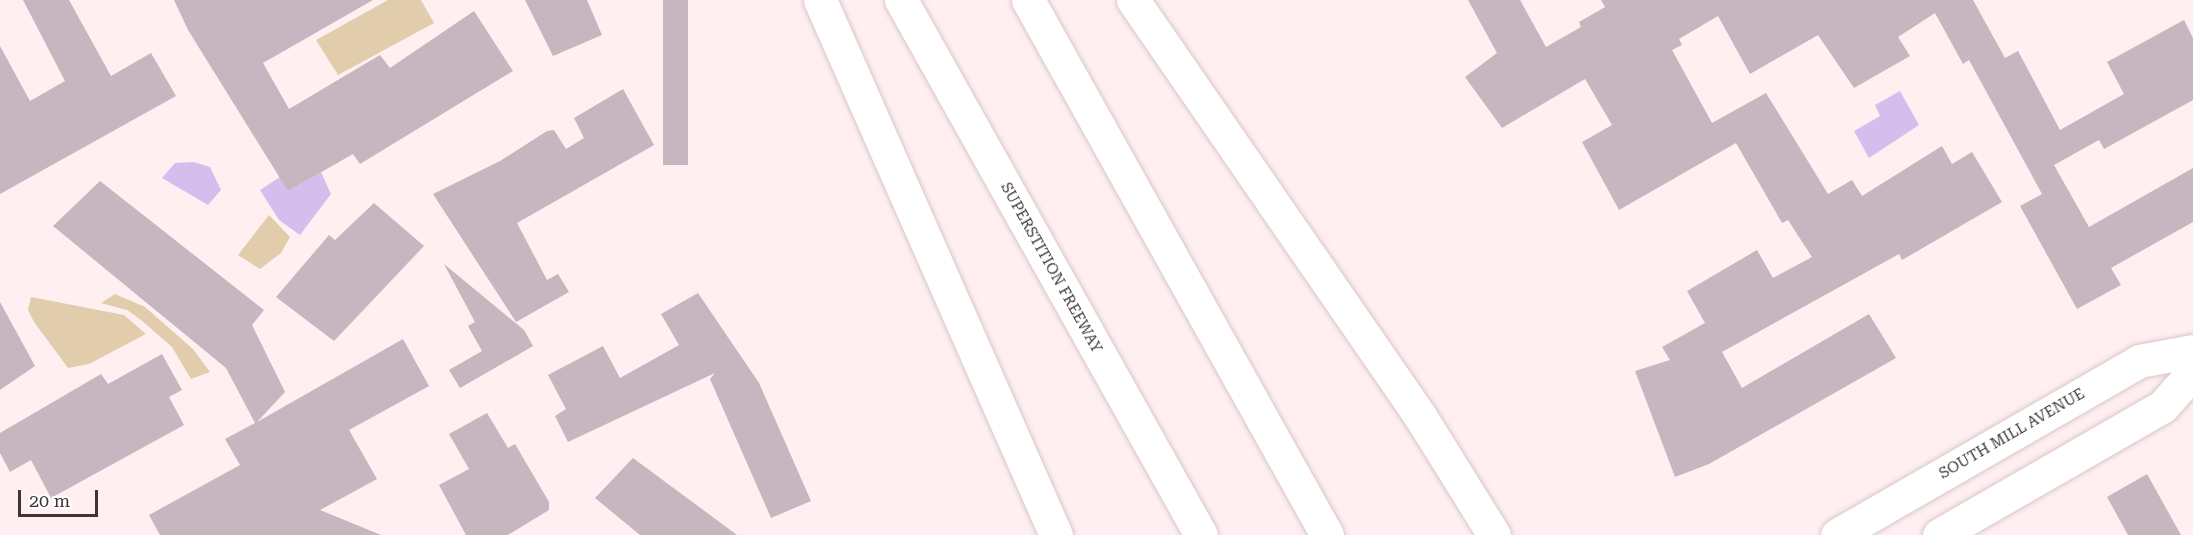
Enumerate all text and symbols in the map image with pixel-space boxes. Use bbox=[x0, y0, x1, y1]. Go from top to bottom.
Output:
street label: SUPERSTITION FREEWAY bbox=[997, 180, 1105, 356]
street label: SOUTH MILL AVENUE bbox=[1936, 385, 2088, 483]
scale bar bbox=[21, 478, 100, 516]
text: 20 m bbox=[29, 490, 70, 511]

